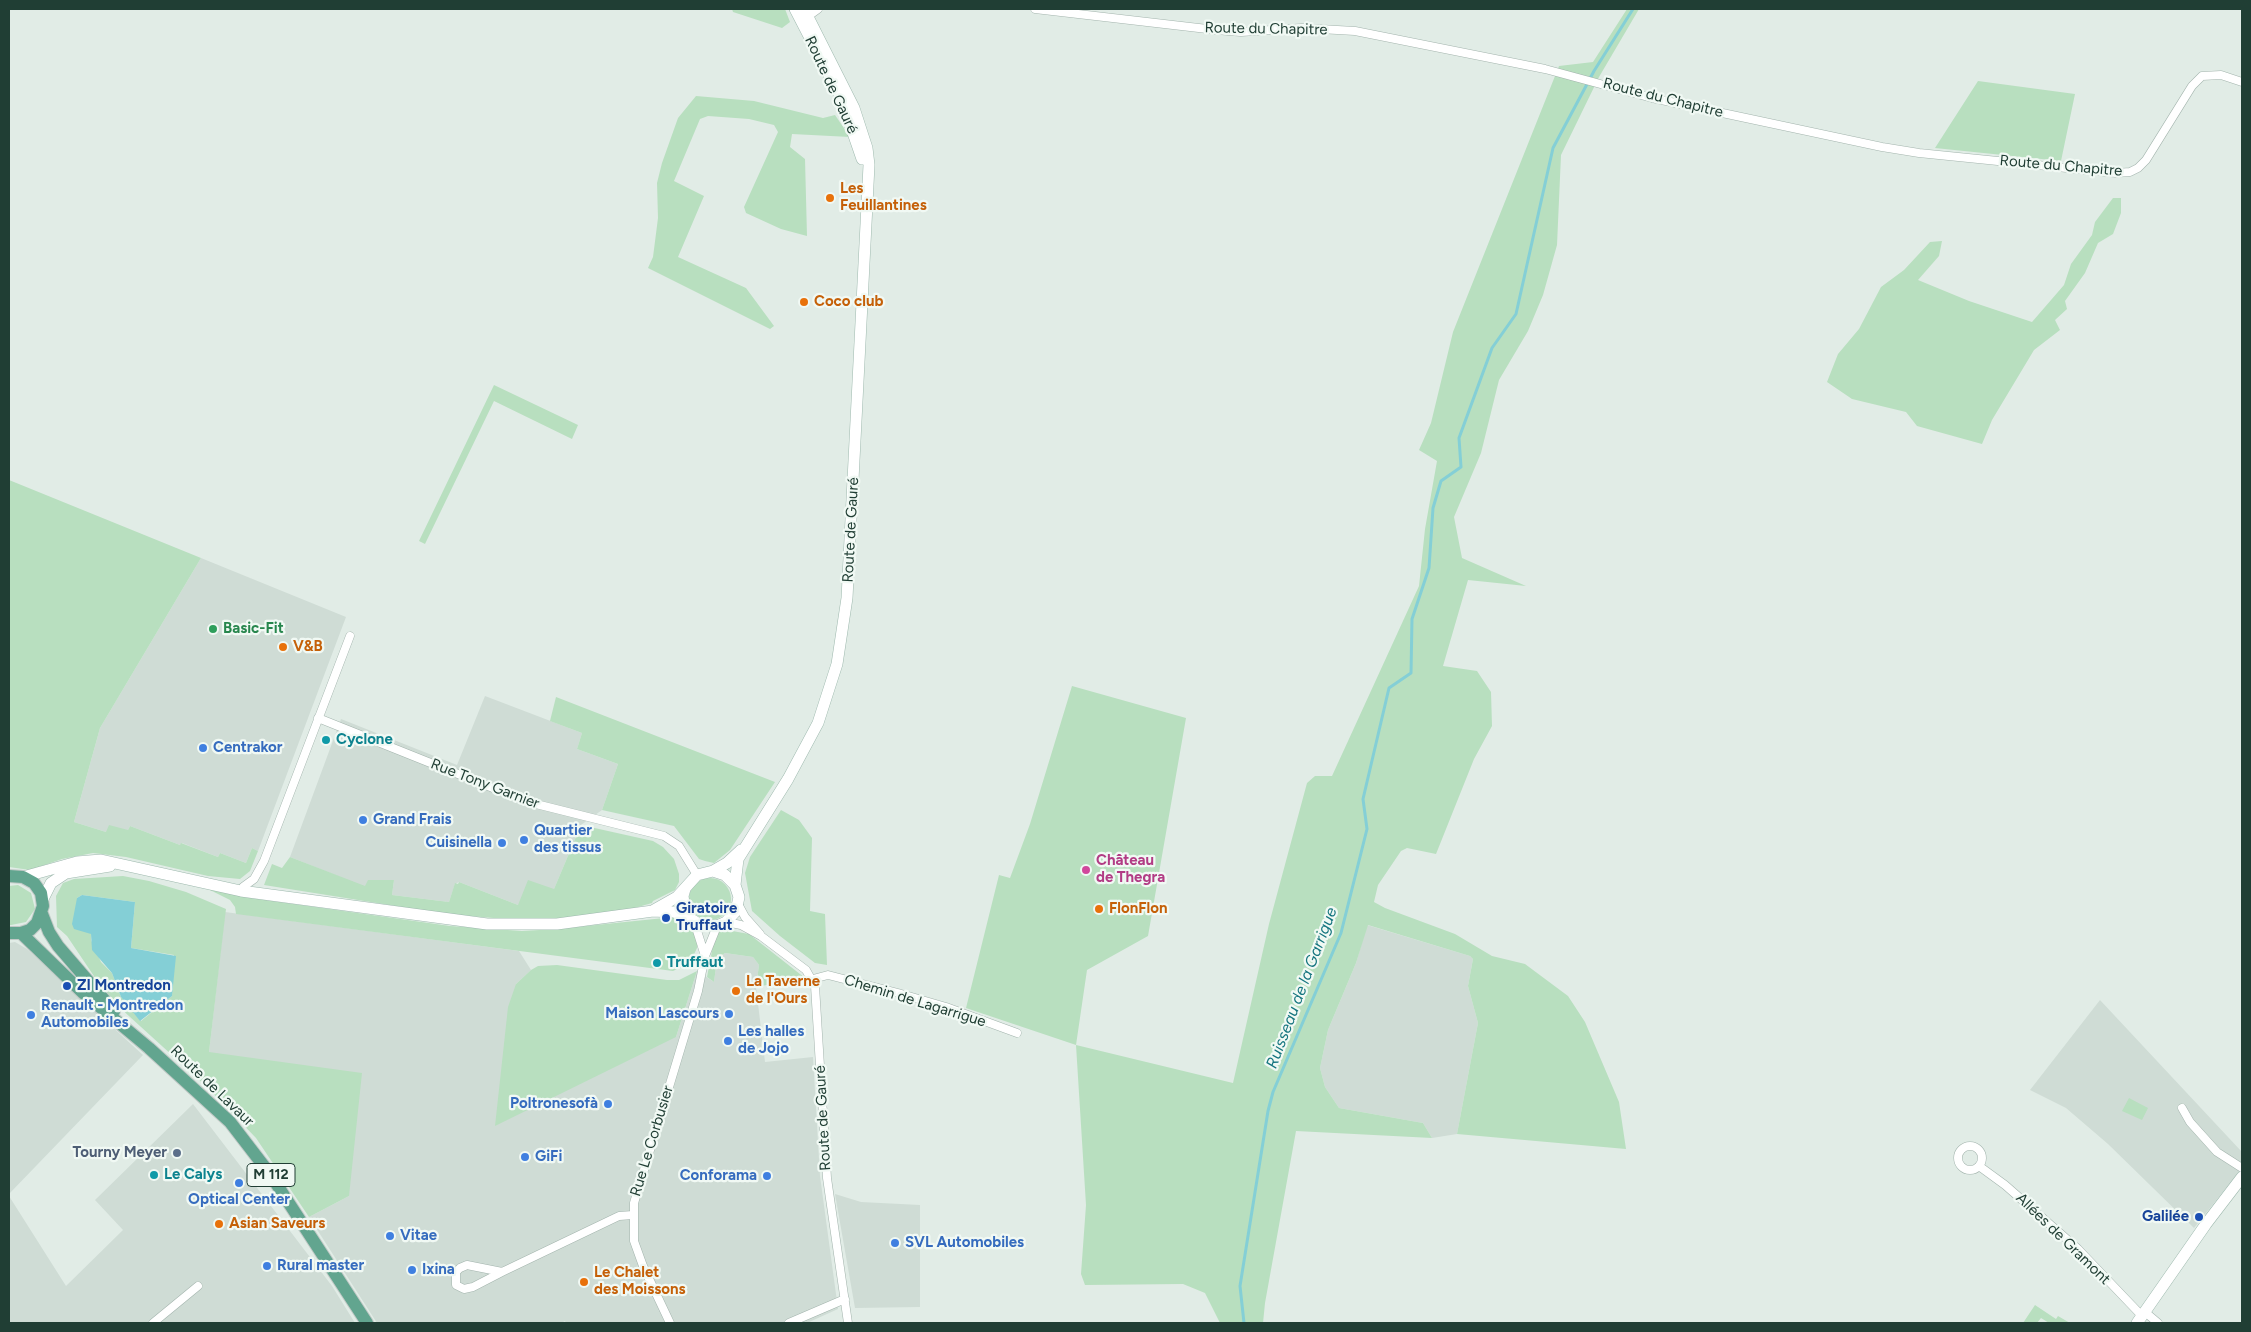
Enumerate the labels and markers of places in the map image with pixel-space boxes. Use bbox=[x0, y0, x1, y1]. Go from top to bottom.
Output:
place label: Les Feuillantines bbox=[840, 180, 927, 215]
marker: Les Feuillantines bbox=[824, 192, 836, 204]
place label: Coco club bbox=[814, 293, 883, 311]
marker: Coco club bbox=[798, 296, 810, 308]
place label: Basic-Fit bbox=[223, 620, 284, 638]
marker: Basic-Fit bbox=[207, 623, 219, 635]
place label: V&B bbox=[293, 638, 323, 656]
marker: V&B bbox=[277, 641, 289, 653]
place label: Cyclone bbox=[336, 731, 393, 749]
marker: Cyclone bbox=[320, 734, 332, 746]
place label: Centrakor bbox=[213, 739, 282, 757]
marker: Centrakor bbox=[197, 742, 209, 754]
place label: Grand Frais bbox=[373, 811, 452, 829]
marker: Grand Frais bbox=[357, 814, 369, 826]
place label: Quartier des tissus bbox=[534, 822, 601, 857]
place label: Cuisinella bbox=[426, 834, 492, 852]
marker: Quartier des tissus bbox=[518, 834, 530, 846]
marker: Cuisinella bbox=[496, 837, 508, 849]
place label: Château de Thegra bbox=[1096, 852, 1165, 887]
marker: Château de Thegra bbox=[1080, 864, 1092, 876]
place label: Giratoire Truffaut bbox=[676, 900, 737, 935]
place label: FlonFlon bbox=[1109, 900, 1167, 918]
marker: FlonFlon bbox=[1093, 903, 1105, 915]
marker: Giratoire Truffaut bbox=[660, 912, 672, 924]
place label: Truffaut bbox=[667, 954, 724, 972]
marker: Truffaut bbox=[651, 957, 663, 969]
place label: La Taverne de l'Ours bbox=[746, 973, 820, 1008]
place label: ZI Montredon bbox=[77, 977, 171, 995]
marker: ZI Montredon bbox=[61, 980, 73, 992]
marker: La Taverne de l'Ours bbox=[730, 985, 742, 997]
place label: Renault - Montredon Automobiles bbox=[41, 997, 183, 1032]
place label: Maison Lascours bbox=[605, 1005, 719, 1023]
marker: Maison Lascours bbox=[723, 1008, 735, 1020]
marker: Renault - Montredon Automobiles bbox=[25, 1009, 37, 1021]
place label: Les halles de Jojo bbox=[738, 1023, 804, 1058]
marker: Les halles de Jojo bbox=[722, 1035, 734, 1047]
place label: Poltronesofà bbox=[510, 1095, 598, 1113]
marker: Poltronesofà bbox=[602, 1098, 614, 1110]
place label: Tourny Meyer bbox=[73, 1144, 167, 1162]
marker: Tourny Meyer bbox=[171, 1147, 183, 1159]
place label: GiFi bbox=[535, 1148, 562, 1166]
marker: GiFi bbox=[519, 1151, 531, 1163]
place label: Le Calys bbox=[164, 1166, 222, 1184]
place label: Conforama bbox=[680, 1167, 757, 1185]
marker: Le Calys bbox=[148, 1169, 160, 1181]
marker: Conforama bbox=[761, 1170, 773, 1182]
marker: Optical Center bbox=[233, 1177, 245, 1189]
place label: Optical Center bbox=[188, 1191, 290, 1209]
place label: Galilée bbox=[2142, 1208, 2189, 1226]
marker: Galilée bbox=[2193, 1211, 2205, 1223]
place label: Asian Saveurs bbox=[229, 1215, 325, 1233]
marker: Asian Saveurs bbox=[213, 1218, 225, 1230]
place label: Vitae bbox=[400, 1227, 437, 1245]
marker: Vitae bbox=[384, 1230, 396, 1242]
place label: SVL Automobiles bbox=[905, 1234, 1024, 1252]
marker: SVL Automobiles bbox=[889, 1237, 901, 1249]
place label: Rural master bbox=[277, 1257, 364, 1275]
marker: Rural master bbox=[261, 1260, 273, 1272]
place label: Ixina bbox=[422, 1261, 455, 1279]
marker: Ixina bbox=[406, 1264, 418, 1276]
place label: Le Chalet des Moissons bbox=[594, 1264, 685, 1299]
marker: Le Chalet des Moissons bbox=[578, 1276, 590, 1288]

